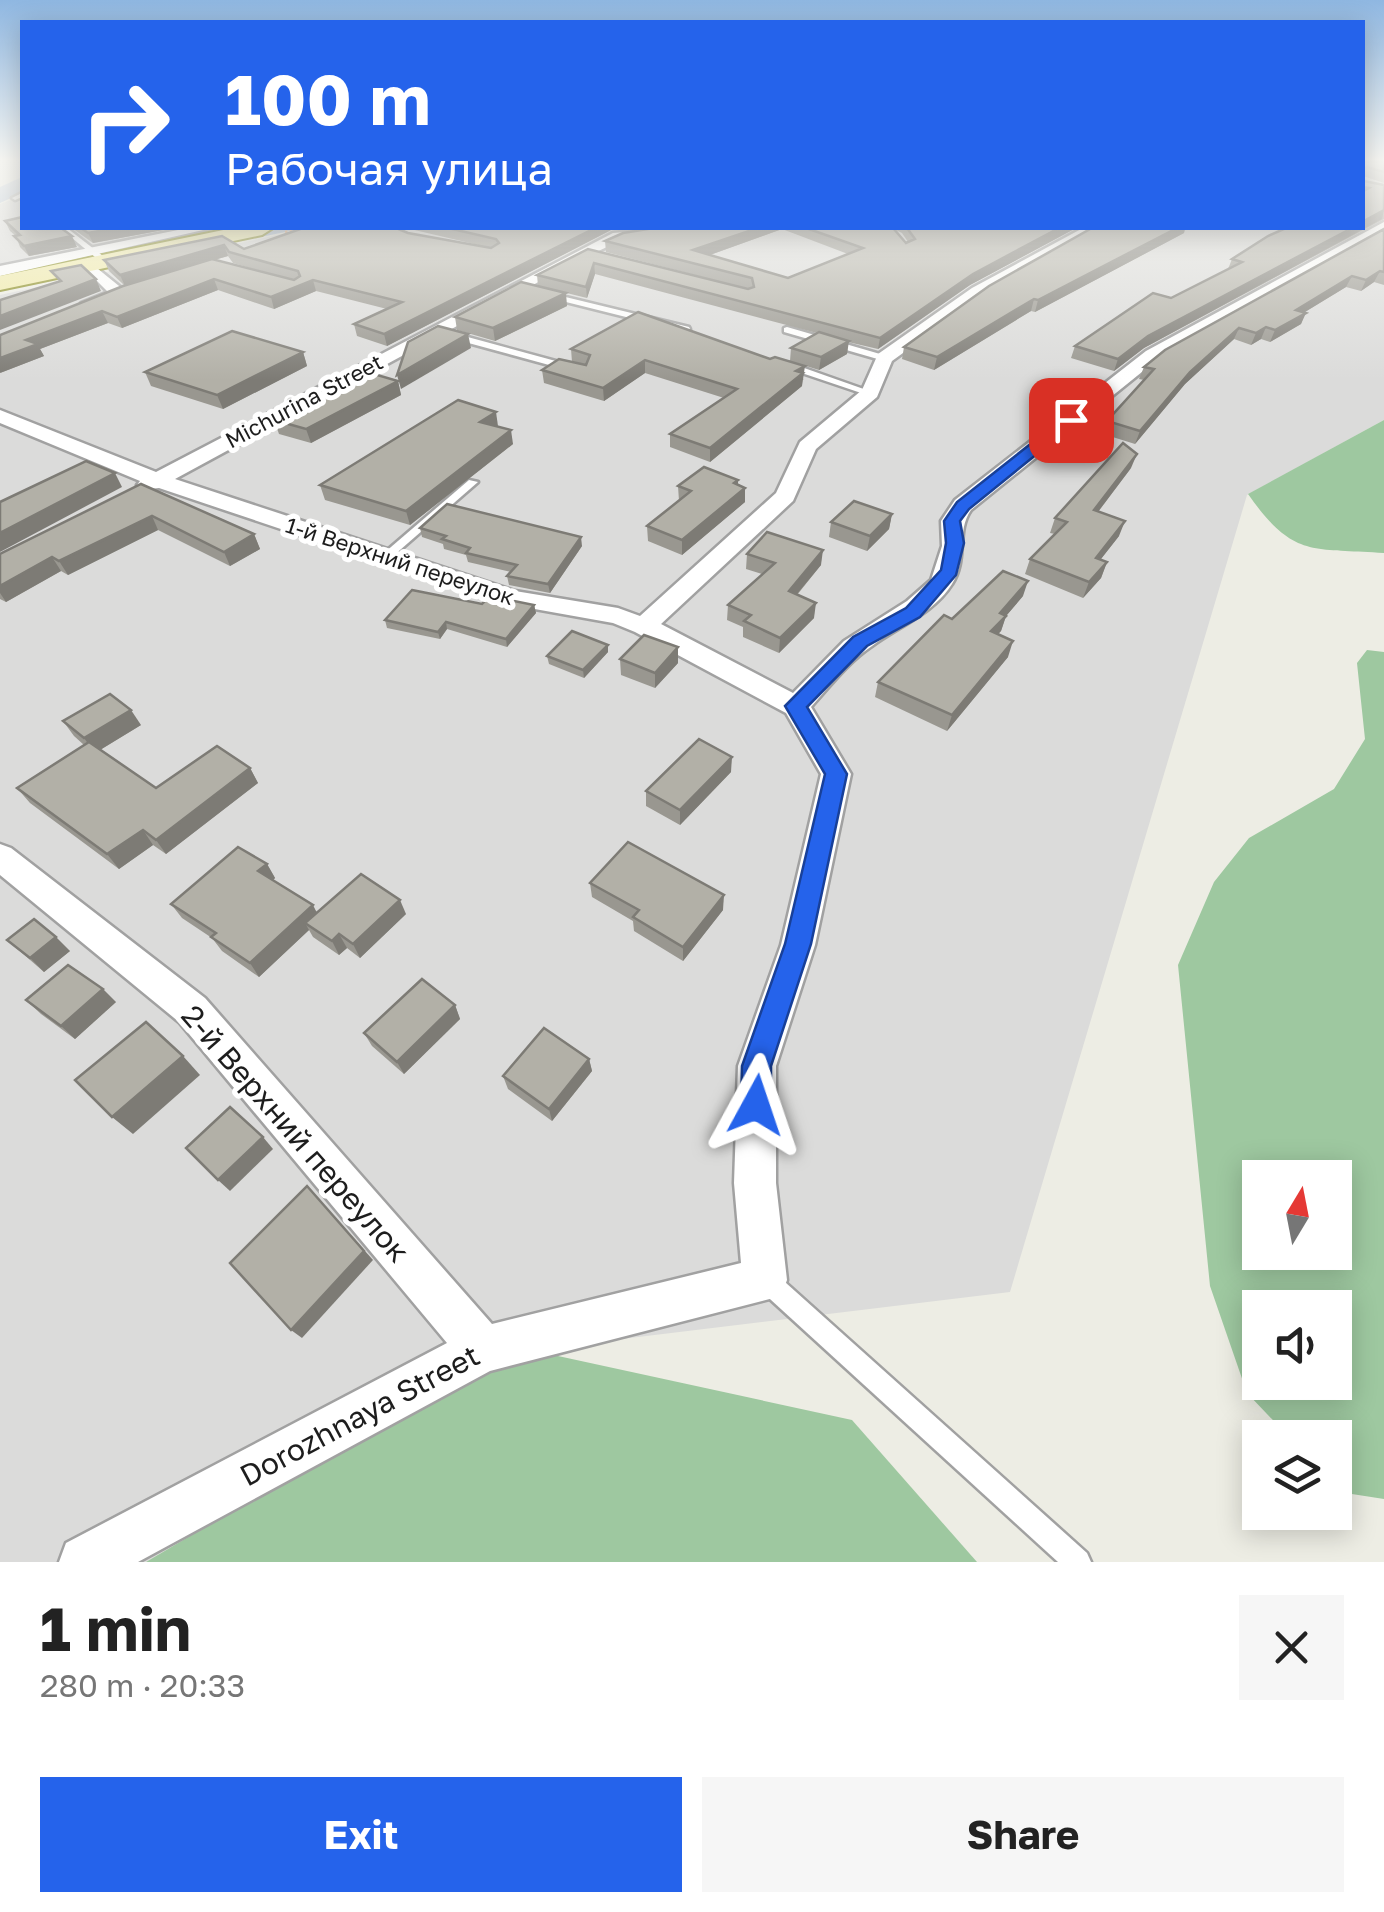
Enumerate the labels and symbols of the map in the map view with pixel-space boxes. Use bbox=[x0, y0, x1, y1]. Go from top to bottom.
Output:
street label: Michurina Street bbox=[220, 348, 387, 453]
pin bbox=[1029, 378, 1114, 463]
street label: 1-й Верхний переулок bbox=[282, 511, 518, 610]
street label: 2-й Верхний переулок bbox=[174, 998, 417, 1269]
position arrow bbox=[704, 1053, 808, 1157]
north arrow bbox=[1242, 1160, 1352, 1270]
street label: Dorozhnaya Street bbox=[234, 1337, 485, 1493]

